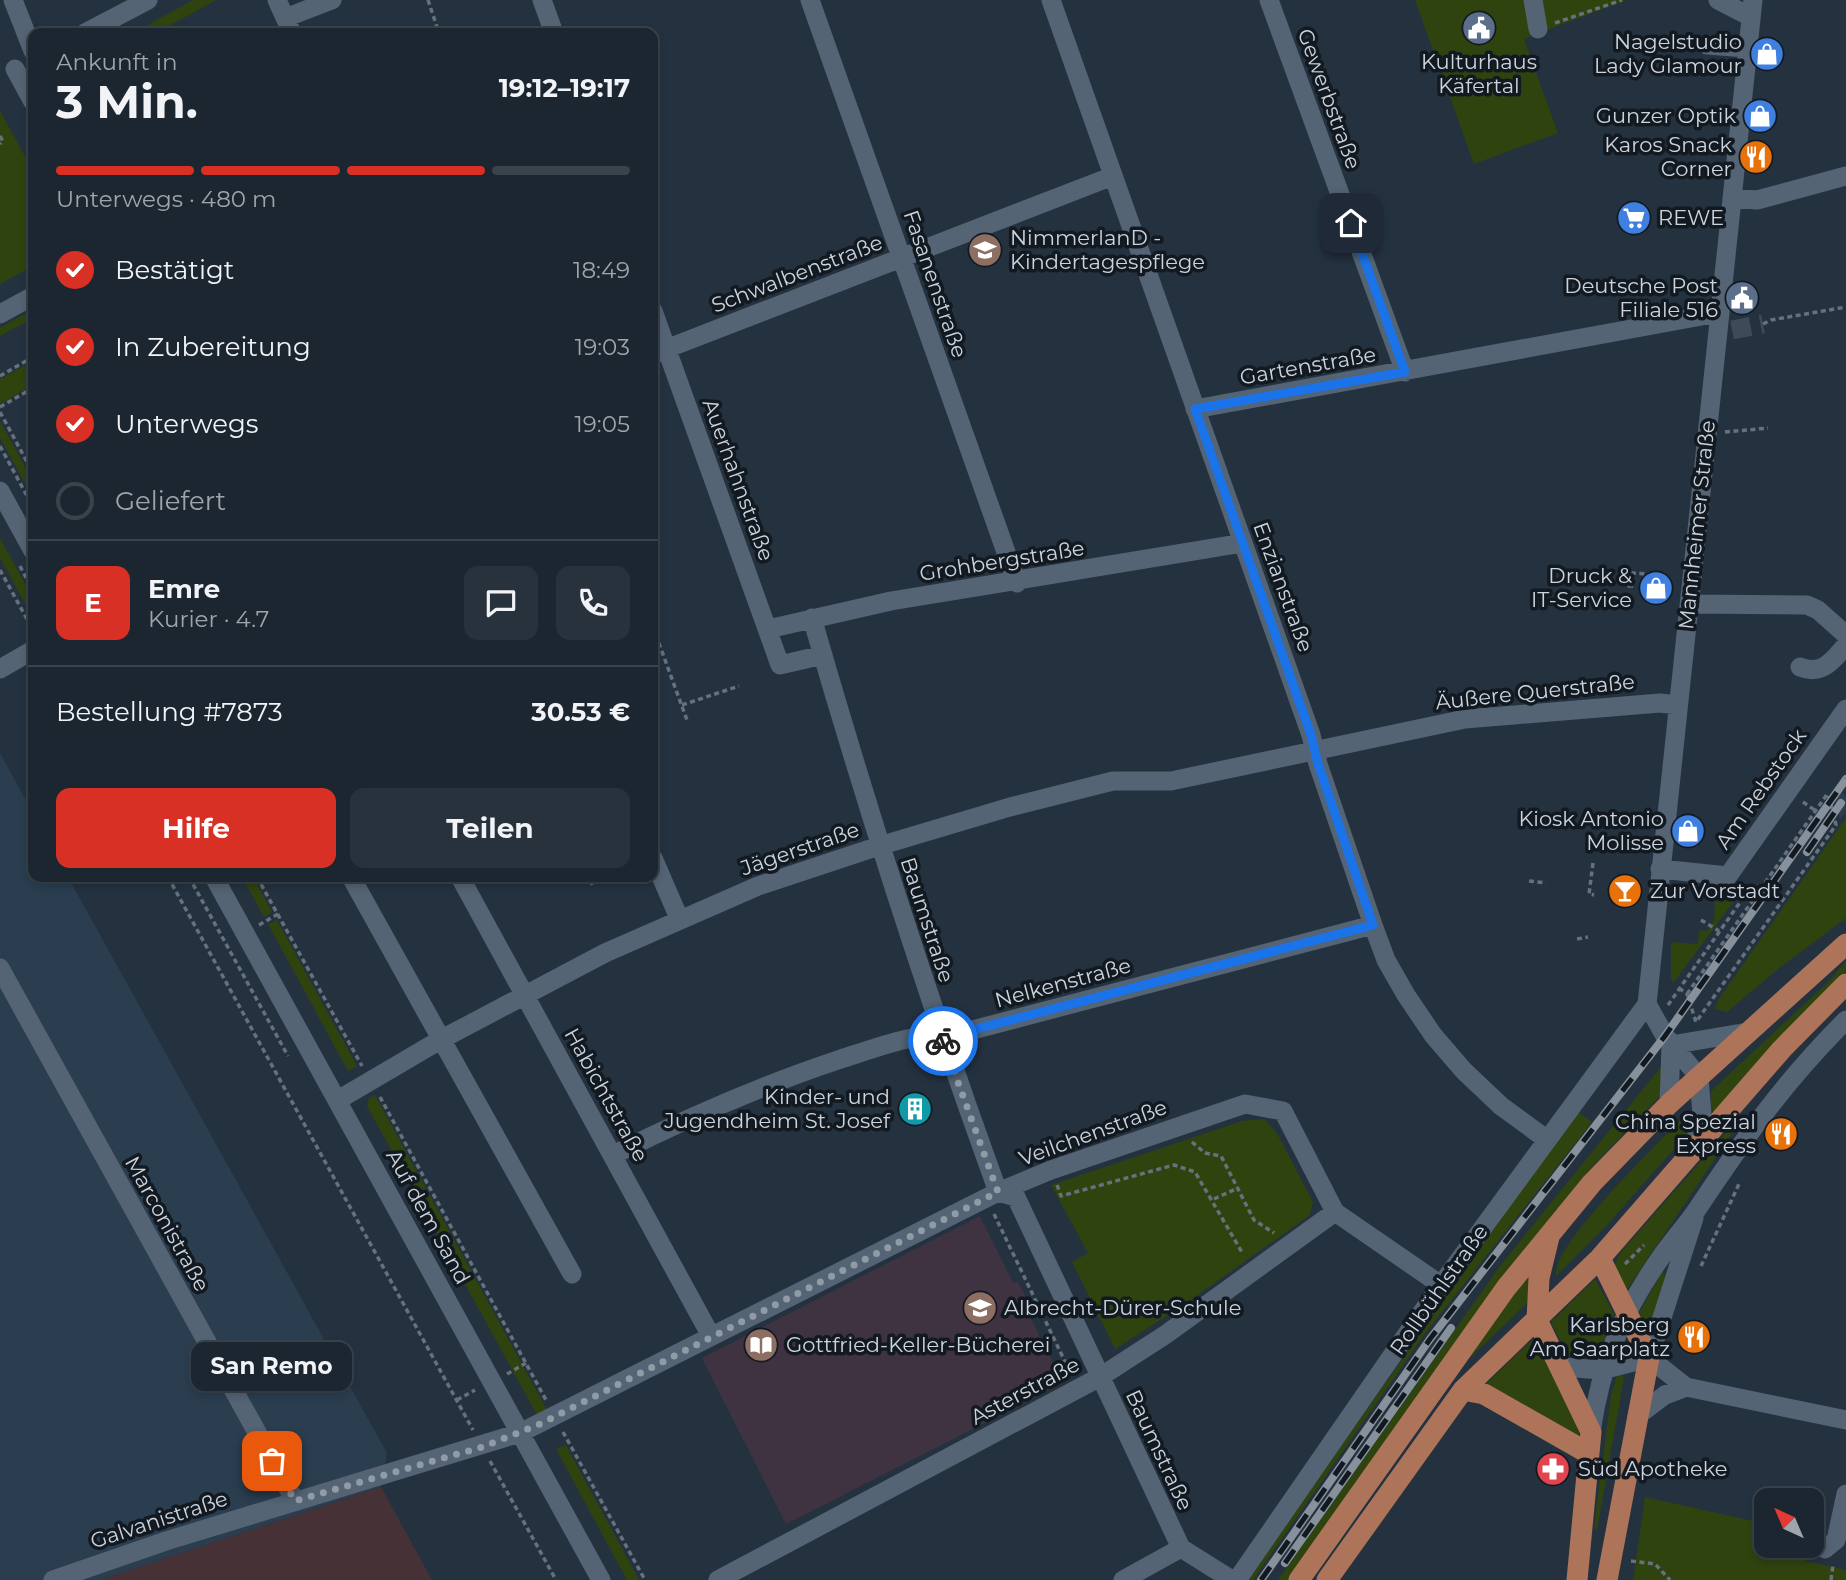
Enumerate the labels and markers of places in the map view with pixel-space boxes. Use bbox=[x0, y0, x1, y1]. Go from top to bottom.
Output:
public building icon: Kulturhaus Käfertal bbox=[1460, 9, 1498, 47]
place label: Nagelstudio Lady Glamour bbox=[1594, 29, 1742, 78]
shop icon: Nagelstudio Lady Glamour bbox=[1748, 35, 1786, 73]
place label: Kulturhaus Käfertal bbox=[1421, 49, 1537, 98]
shop icon: Gunzer Optik bbox=[1741, 97, 1779, 135]
place label: Gunzer Optik bbox=[1596, 103, 1736, 128]
place label: Karos Snack Corner bbox=[1604, 132, 1732, 181]
restaurant icon: Karos Snack Corner bbox=[1737, 138, 1775, 176]
pin bbox=[1321, 193, 1381, 253]
supermarket icon: REWE bbox=[1615, 199, 1653, 237]
place label: REWE bbox=[1658, 205, 1724, 230]
place label: NimmerlanD - Kindertagespflege bbox=[1010, 225, 1205, 274]
school or university icon: NimmerlanD - Kindertagespflege bbox=[966, 231, 1004, 269]
place label: Deutsche Post Filiale 516 bbox=[1564, 273, 1718, 322]
public building icon: Deutsche Post Filiale 516 bbox=[1723, 279, 1761, 317]
place label: Druck & IT-Service bbox=[1531, 563, 1632, 612]
shop icon: Druck & IT-Service bbox=[1637, 569, 1675, 607]
place label: Kiosk Antonio Molisse bbox=[1518, 806, 1664, 855]
shop icon: Kiosk Antonio Molisse bbox=[1669, 812, 1707, 850]
bar icon: Zur Vorstadt bbox=[1606, 872, 1644, 910]
place label: Zur Vorstadt bbox=[1650, 878, 1780, 903]
place label: Kinder- und Jugendheim St. Josef bbox=[663, 1084, 891, 1133]
building icon: Kinder- und Jugendheim St. Josef bbox=[896, 1090, 934, 1128]
place label: China Spezial Express bbox=[1615, 1109, 1756, 1158]
restaurant icon: China Spezial Express bbox=[1762, 1115, 1800, 1153]
school or university icon: Albrecht-Dürer-Schule bbox=[961, 1289, 999, 1327]
place label: Albrecht-Dürer-Schule bbox=[1004, 1295, 1241, 1320]
place label: Karlsberg Am Saarplatz bbox=[1530, 1312, 1670, 1361]
restaurant icon: Karlsberg Am Saarplatz bbox=[1675, 1318, 1713, 1356]
library icon: Gottfried-Keller-Bücherei bbox=[742, 1326, 780, 1364]
place label: Gottfried-Keller-Bücherei bbox=[786, 1332, 1050, 1357]
callout: San Remo bbox=[191, 1342, 352, 1391]
pin bbox=[242, 1431, 302, 1491]
pharmacy icon: Süd Apotheke bbox=[1534, 1450, 1572, 1488]
place label: Süd Apotheke bbox=[1578, 1456, 1727, 1481]

